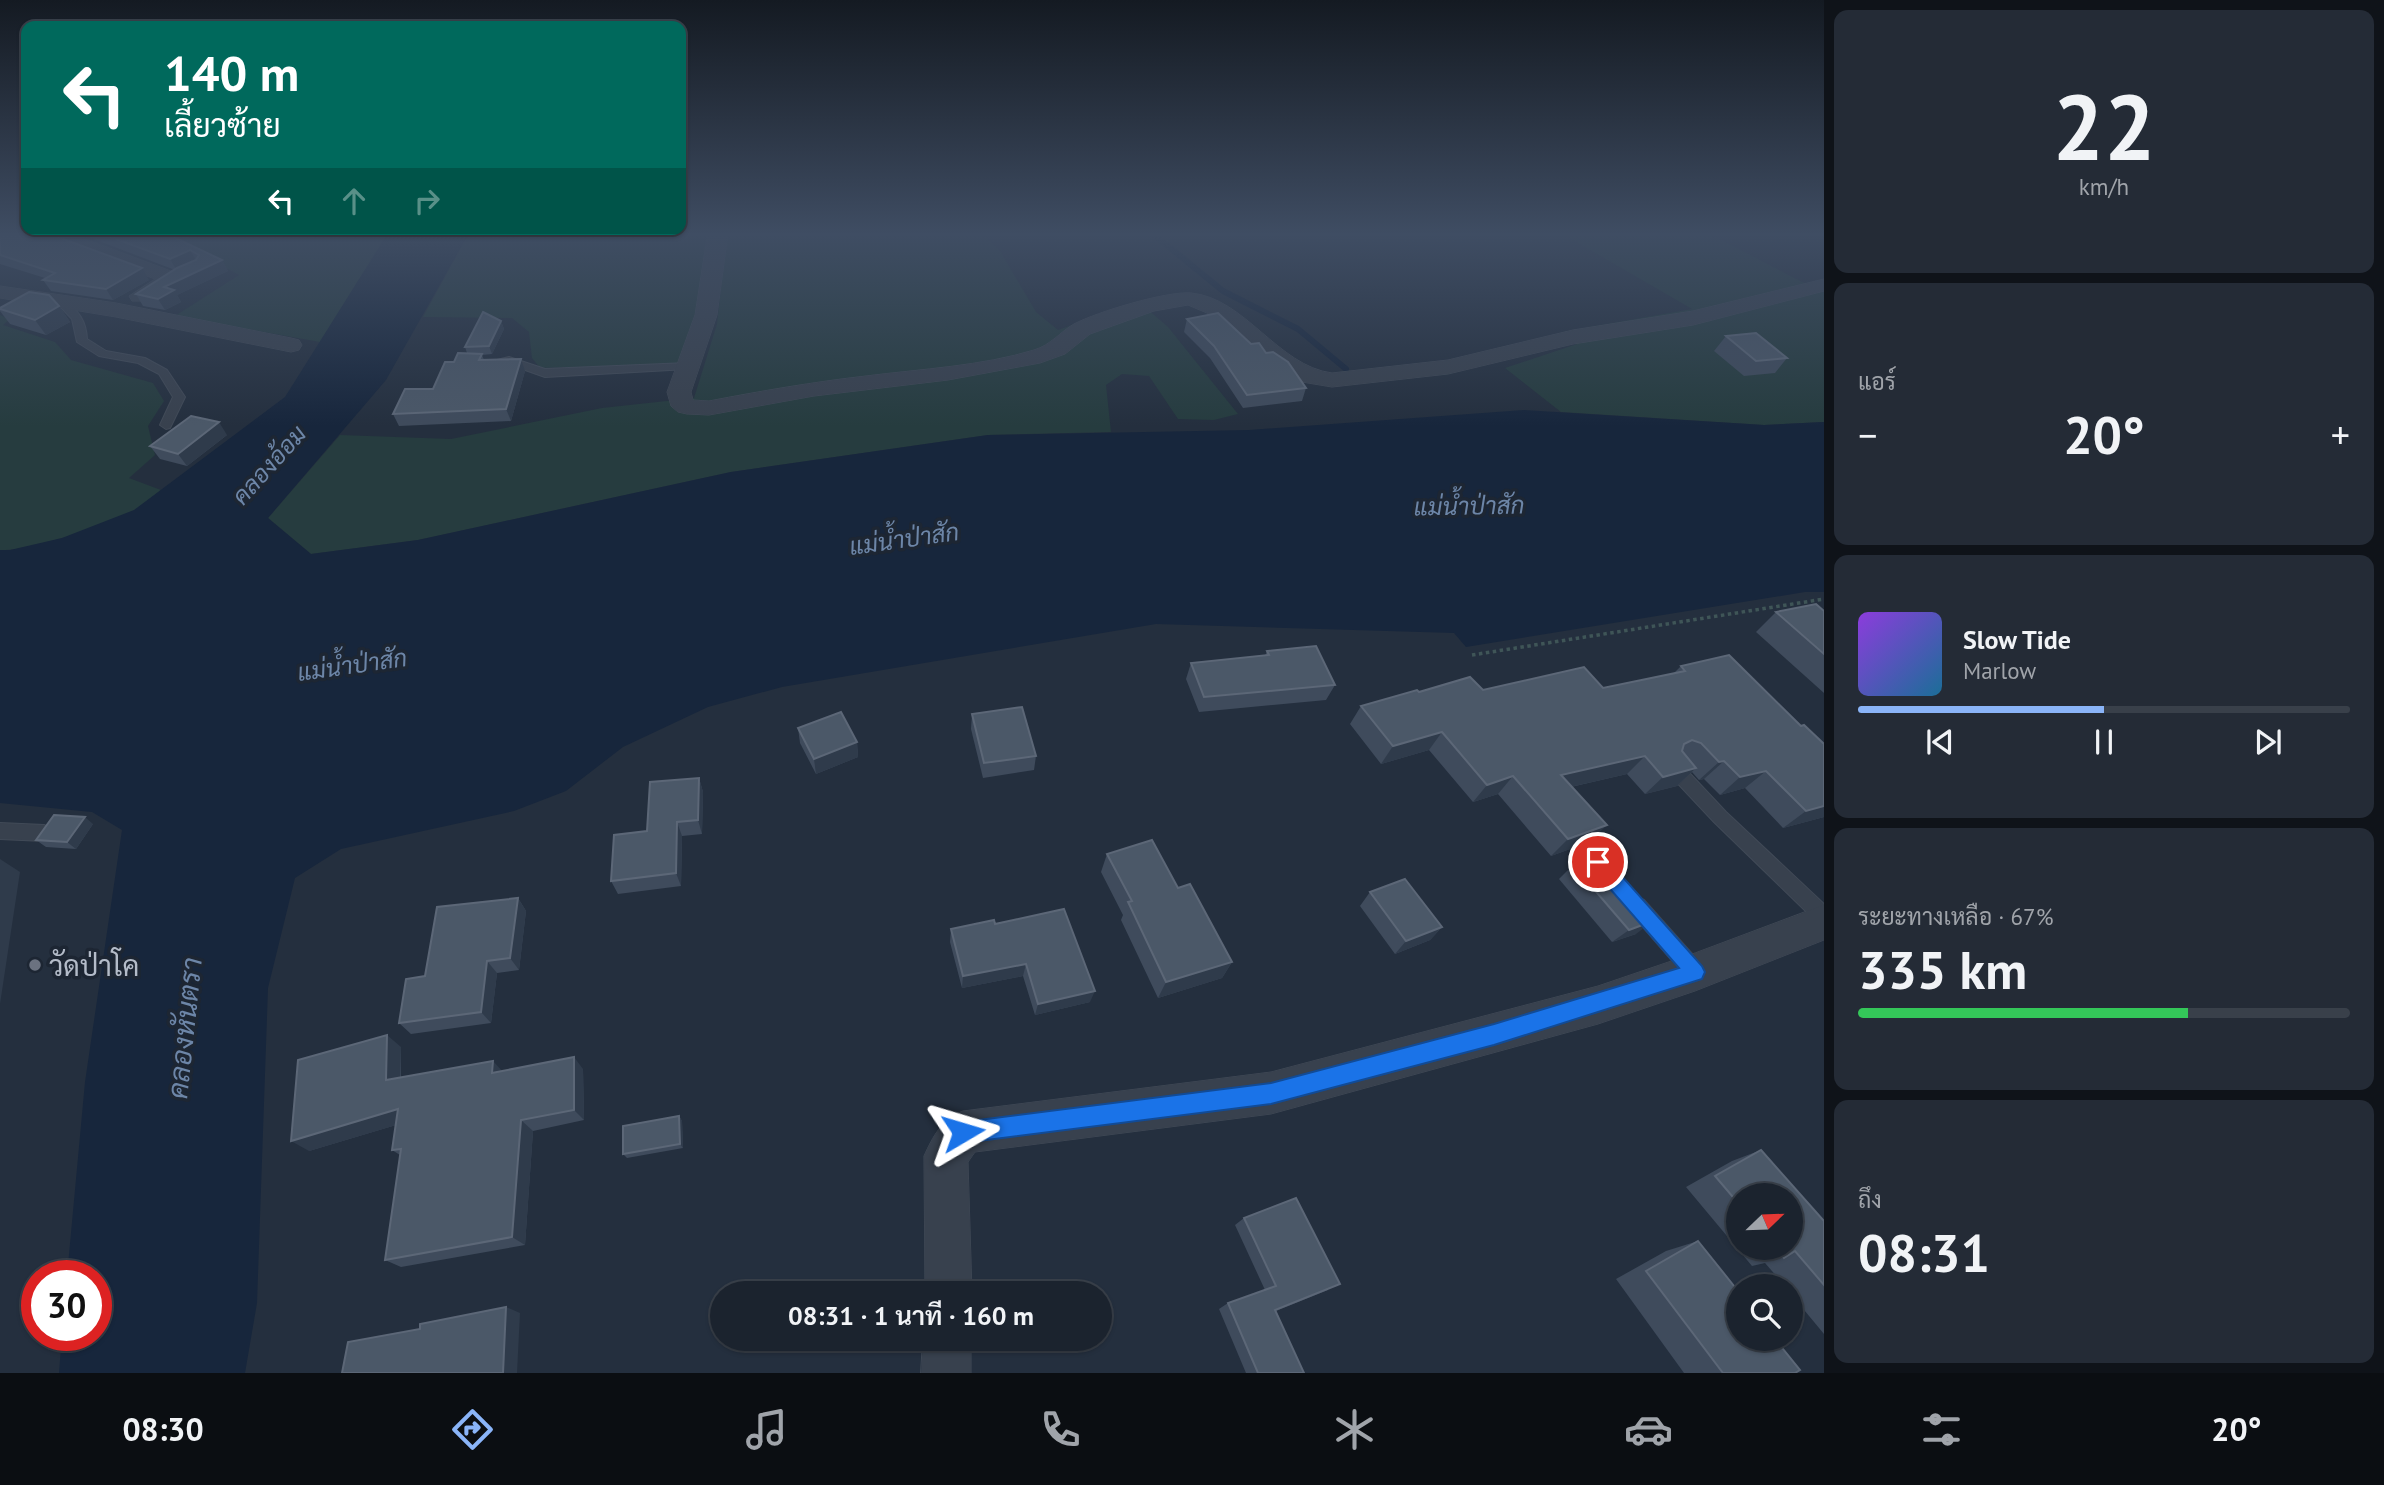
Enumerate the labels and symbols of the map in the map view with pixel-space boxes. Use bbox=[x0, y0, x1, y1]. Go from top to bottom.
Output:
water label: คลองอ้อม bbox=[225, 419, 313, 511]
water label: แม่น้ำป่าสัก bbox=[1413, 486, 1525, 522]
water label: แม่น้ำป่าสัก bbox=[846, 512, 961, 562]
water label: แม่น้ำป่าสัก bbox=[294, 638, 409, 688]
pin bbox=[1568, 832, 1628, 892]
place label: วัดป่าโค bbox=[49, 947, 139, 984]
water label: คลองหันตรา bbox=[158, 955, 210, 1101]
marker: วัดป่าโค bbox=[27, 957, 43, 973]
position arrow bbox=[926, 1095, 1000, 1169]
north arrow bbox=[1726, 1183, 1802, 1260]
speed limit sign: 30 bbox=[21, 1260, 112, 1351]

